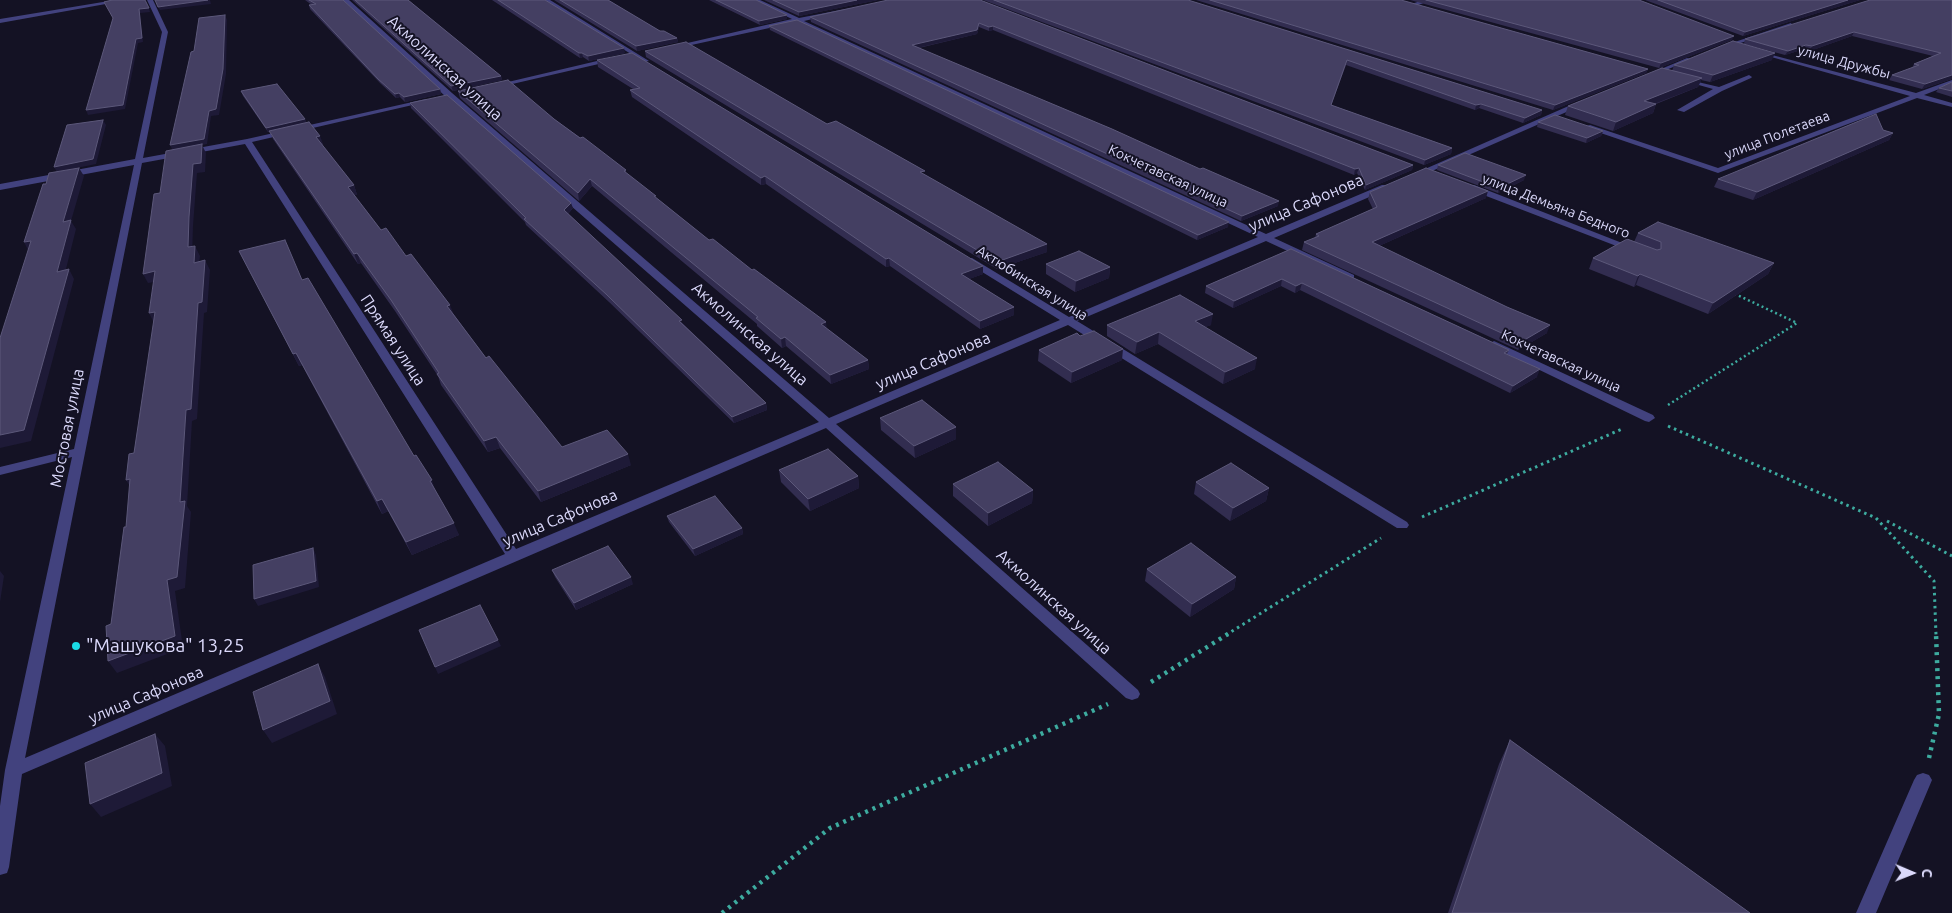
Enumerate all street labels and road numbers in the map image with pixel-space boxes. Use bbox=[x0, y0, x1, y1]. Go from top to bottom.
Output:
street label: Акмолинская улица bbox=[384, 11, 506, 125]
street label: улица Дружбы bbox=[1796, 42, 1892, 82]
street label: улица Полетаева bbox=[1722, 107, 1832, 163]
street label: Кокчетавская улица bbox=[1106, 141, 1230, 211]
street label: улица Сафонова bbox=[1246, 170, 1366, 236]
street label: улица Демьяна Бедного bbox=[1480, 170, 1632, 242]
street label: Актюбинская улица bbox=[973, 242, 1091, 324]
street label: Акмолинская улица bbox=[688, 278, 812, 390]
street label: Прямая улица bbox=[356, 291, 430, 389]
street label: Кокчетавская улица bbox=[1499, 326, 1623, 396]
street label: улица Сафонова bbox=[873, 328, 993, 394]
street label: Мостовая улица bbox=[46, 367, 88, 489]
street label: улица Сафонова bbox=[500, 485, 620, 551]
street label: Акмолинская улица bbox=[993, 545, 1115, 659]
street label: улица Сафонова bbox=[86, 662, 206, 728]

